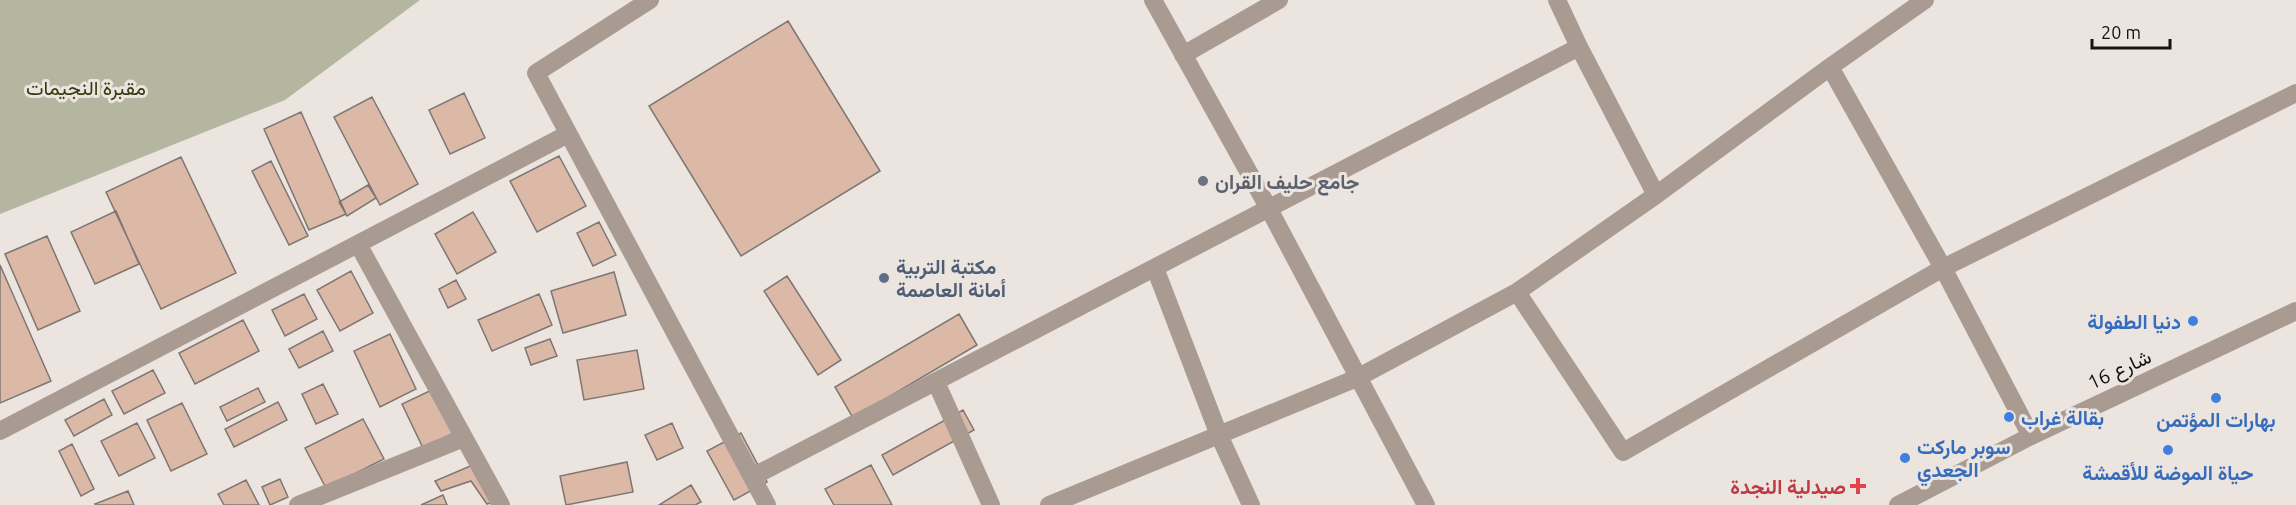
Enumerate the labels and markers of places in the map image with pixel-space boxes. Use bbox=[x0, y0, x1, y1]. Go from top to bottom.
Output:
place label: جامع حليف القران bbox=[1215, 170, 1359, 196]
marker: جامع حليف القران bbox=[1196, 174, 1210, 188]
place label: مكتبة التربية أمانة العاصمة bbox=[896, 255, 1006, 301]
marker: مكتبة التربية أمانة العاصمة bbox=[877, 271, 891, 285]
place label: دنيا الطفولة bbox=[2087, 310, 2181, 335]
marker: دنيا الطفولة bbox=[2186, 314, 2200, 328]
marker: بهارات المؤتمن bbox=[2209, 391, 2223, 405]
place label: بقالة غراب bbox=[2021, 406, 2104, 431]
place label: بهارات المؤتمن bbox=[2156, 408, 2276, 433]
marker: بقالة غراب bbox=[2002, 410, 2016, 424]
place label: سوبر ماركت الجعدي bbox=[1917, 435, 2010, 487]
marker: حياة الموضة للأقمشة bbox=[2161, 443, 2175, 457]
marker: سوبر ماركت الجعدي bbox=[1898, 451, 1912, 465]
place label: حياة الموضة للأقمشة bbox=[2082, 461, 2254, 486]
place label: صيدلية النجدة bbox=[1730, 475, 1846, 499]
marker: صيدلية النجدة bbox=[1851, 479, 1865, 493]

